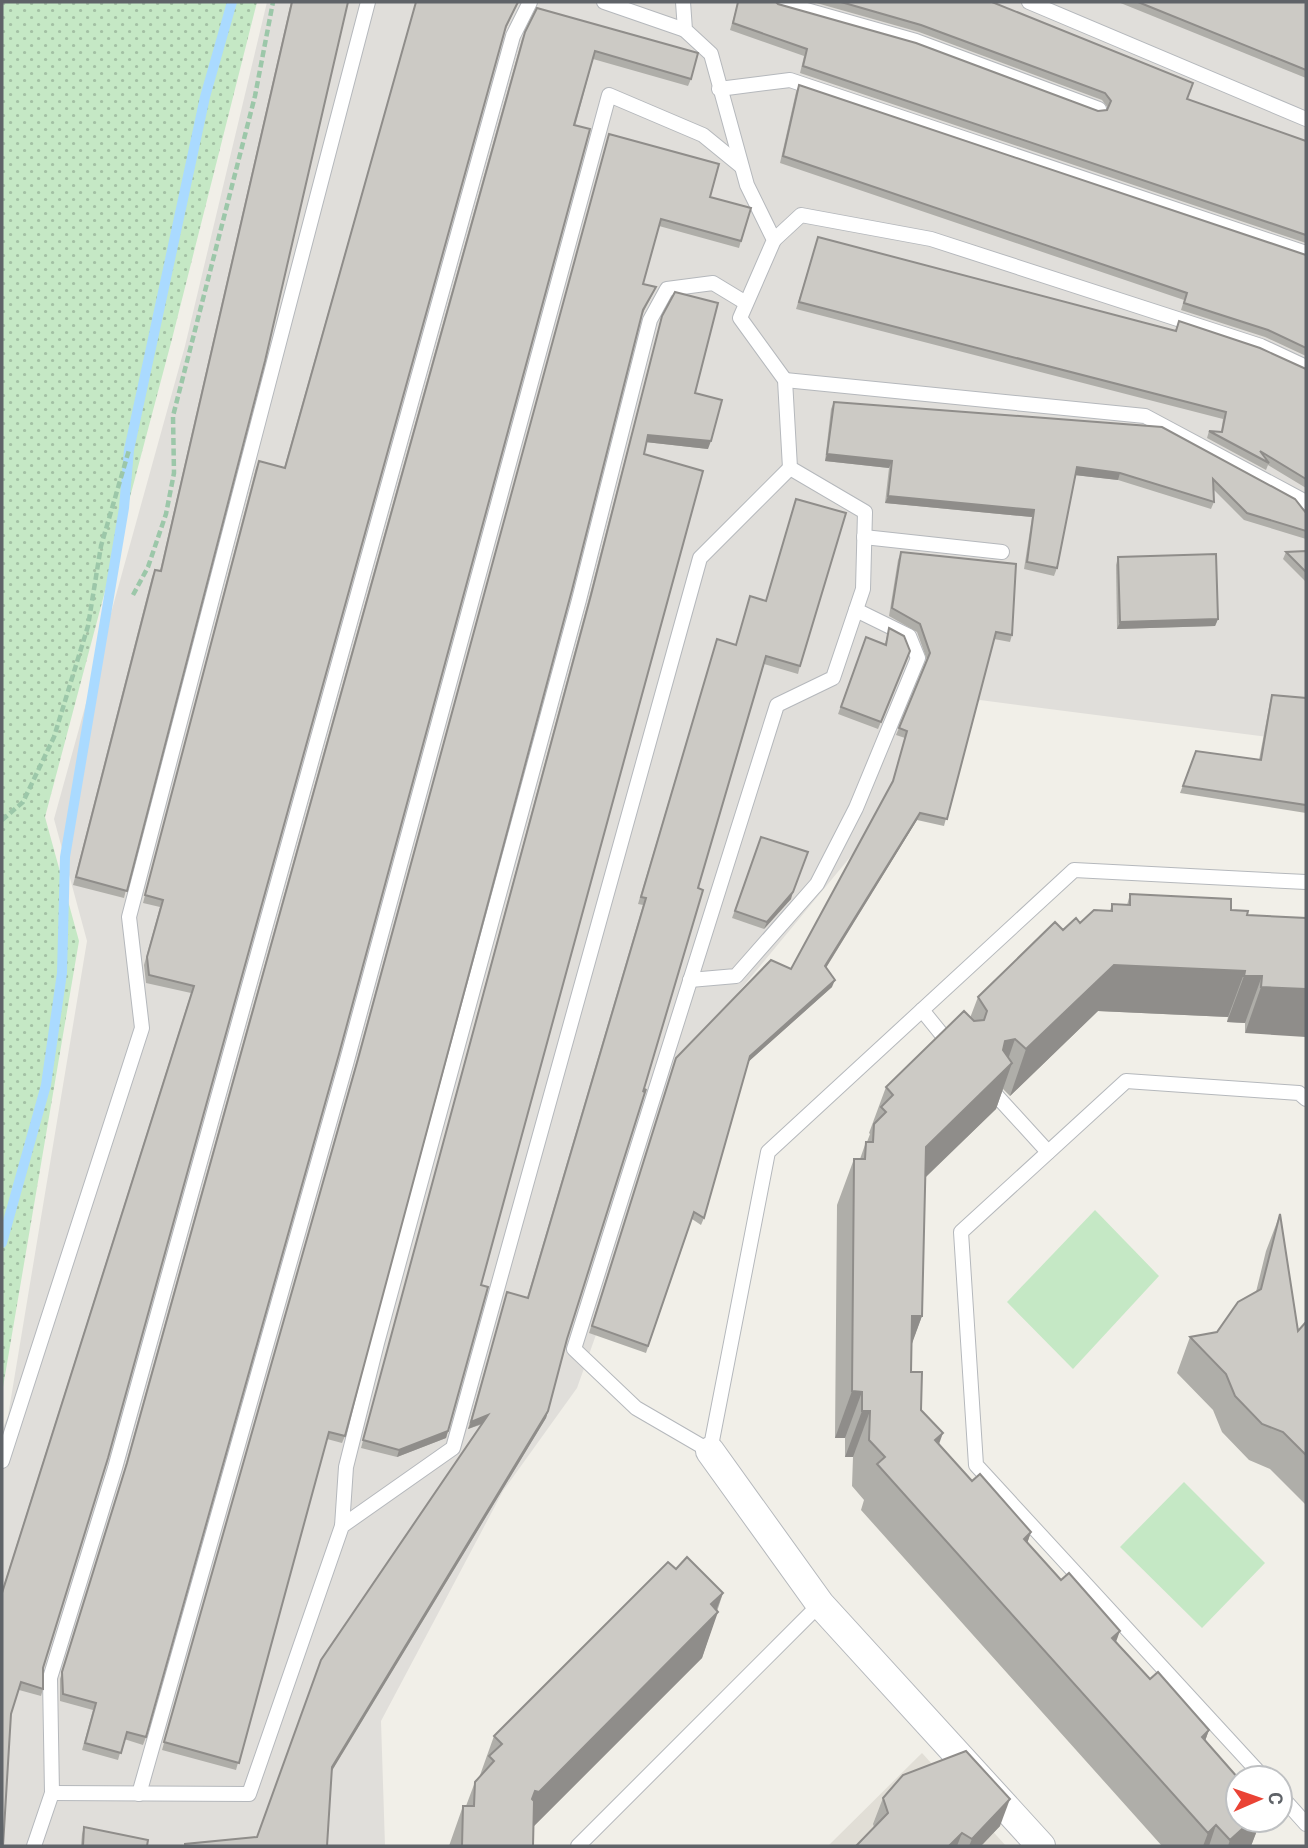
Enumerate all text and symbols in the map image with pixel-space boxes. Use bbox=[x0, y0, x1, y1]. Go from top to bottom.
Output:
north arrow bbox=[1224, 1764, 1294, 1834]
text: С bbox=[1264, 1792, 1287, 1805]

